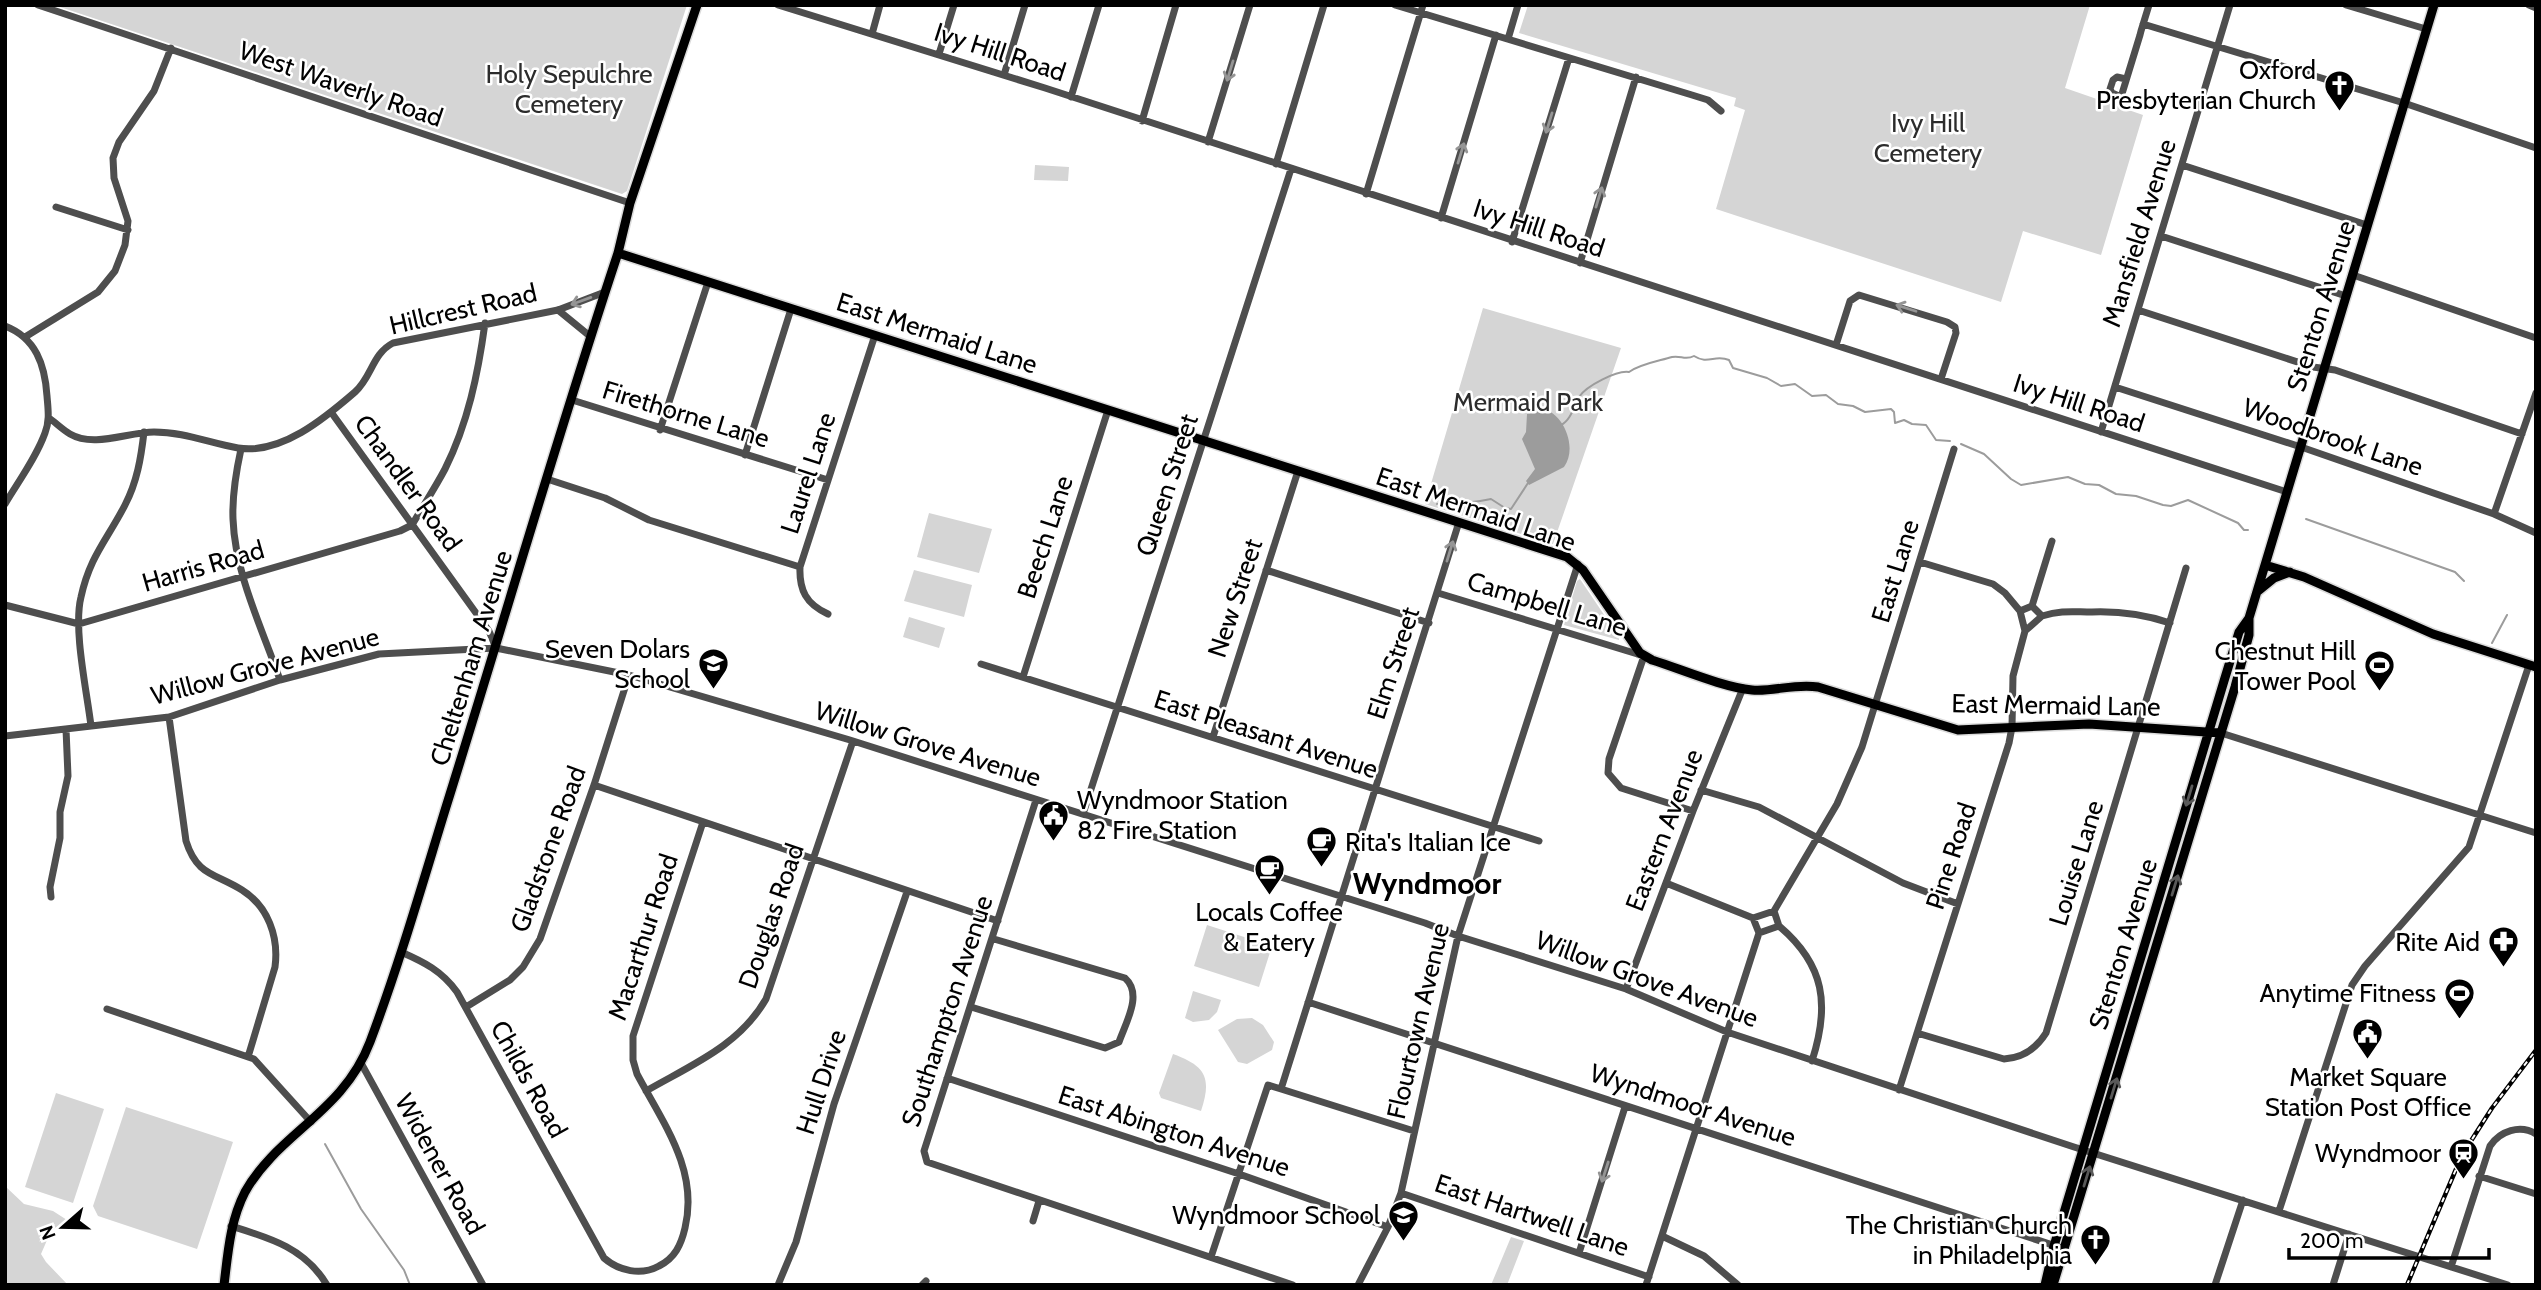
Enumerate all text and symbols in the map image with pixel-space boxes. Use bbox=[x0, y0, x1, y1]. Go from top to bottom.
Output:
street label: Ivy Hill Road bbox=[930, 16, 1070, 88]
street label: West Waverly Road bbox=[235, 34, 447, 134]
place label: Oxford Presbyterian Church bbox=[2096, 54, 2316, 116]
park label: Holy Sepulchre Cemetery bbox=[486, 58, 652, 120]
one-way arrow bbox=[1222, 59, 1235, 81]
church icon: Oxford Presbyterian Church bbox=[2322, 68, 2356, 112]
park label: Ivy Hill Cemetery bbox=[1874, 107, 1982, 169]
one-way arrow bbox=[1541, 112, 1554, 134]
street label: Mansfield Avenue bbox=[2095, 135, 2183, 331]
one-way arrow bbox=[1455, 142, 1468, 164]
one-way arrow bbox=[1594, 187, 1607, 209]
street label: Ivy Hill Road bbox=[1469, 192, 1609, 264]
street label: Stenton Avenue bbox=[2280, 217, 2362, 395]
street label: Hillcrest Road bbox=[386, 276, 540, 342]
street label: East Mermaid Lane bbox=[833, 285, 1041, 381]
one-way arrow bbox=[571, 296, 593, 308]
one-way arrow bbox=[1896, 301, 1918, 314]
street label: Ivy Hill Road bbox=[2009, 367, 2149, 439]
street label: Firethorne Lane bbox=[599, 373, 773, 455]
park label: Mermaid Park bbox=[1453, 386, 1603, 418]
street label: Woodbrook Lane bbox=[2239, 391, 2427, 483]
street label: Chandler Road bbox=[348, 408, 468, 558]
street label: Laurel Lane bbox=[773, 408, 843, 538]
street label: Queen Street bbox=[1129, 410, 1205, 560]
street label: East Mermaid Lane bbox=[1372, 460, 1580, 558]
street label: Beech Lane bbox=[1010, 472, 1080, 602]
street label: East Lane bbox=[1864, 516, 1926, 626]
street label: Harris Road bbox=[138, 533, 268, 599]
street label: New Street bbox=[1201, 534, 1269, 661]
one-way arrow bbox=[1445, 540, 1458, 562]
street label: Cheltenham Avenue bbox=[423, 546, 519, 770]
street label: Campbell Lane bbox=[1463, 565, 1631, 643]
street label: Elm Street bbox=[1360, 603, 1426, 723]
street label: Willow Grove Avenue bbox=[148, 620, 382, 712]
place label: Seven Dolars School bbox=[545, 633, 690, 695]
place label: Chestnut Hill Tower Pool bbox=[2214, 635, 2356, 697]
school or university icon: Seven Dolars School bbox=[696, 647, 730, 691]
sports icon: Chestnut Hill Tower Pool bbox=[2362, 649, 2396, 693]
street label: East Pleasant Avenue bbox=[1150, 683, 1382, 785]
street label: East Mermaid Lane bbox=[1951, 687, 2161, 723]
street label: Willow Grove Avenue bbox=[811, 694, 1045, 794]
street label: Eastern Avenue bbox=[1618, 745, 1710, 915]
street label: Gladstone Road bbox=[503, 762, 593, 936]
place label: Wyndmoor Station 82 Fire Station bbox=[1077, 784, 1288, 846]
one-way arrow bbox=[2182, 785, 2195, 807]
street label: Louise Lane bbox=[2042, 796, 2110, 930]
public building icon: Wyndmoor Station 82 Fire Station bbox=[1037, 798, 1071, 842]
street label: Pine Road bbox=[1919, 799, 1983, 913]
cafe icon: Rita's Italian Ice bbox=[1305, 825, 1339, 869]
place label: Rita's Italian Ice bbox=[1345, 826, 1511, 858]
street label: Douglas Road bbox=[731, 839, 811, 993]
street label: Macarthur Road bbox=[601, 850, 685, 1024]
cafe icon: Locals Coffee & Eatery bbox=[1252, 852, 1286, 896]
street label: Stenton Avenue bbox=[2082, 855, 2164, 1033]
district label: Wyndmoor bbox=[1353, 865, 1501, 902]
one-way arrow bbox=[2169, 874, 2182, 896]
street label: Southampton Avenue bbox=[894, 891, 1000, 1131]
place label: Locals Coffee & Eatery bbox=[1195, 896, 1343, 958]
street label: Flourtown Avenue bbox=[1380, 920, 1456, 1122]
street label: Willow Grove Avenue bbox=[1531, 924, 1763, 1034]
pharmacy icon: Rite Aid bbox=[2486, 925, 2520, 969]
place label: Rite Aid bbox=[2395, 926, 2480, 958]
sports icon: Anytime Fitness bbox=[2442, 976, 2476, 1020]
place label: Anytime Fitness bbox=[2259, 977, 2436, 1009]
street label: Childs Road bbox=[484, 1015, 574, 1143]
public building icon: Market Square Station Post Office bbox=[2351, 1017, 2385, 1061]
street label: Hull Drive bbox=[789, 1026, 853, 1138]
street label: Wyndmoor Avenue bbox=[1586, 1057, 1800, 1153]
place label: Market Square Station Post Office bbox=[2265, 1061, 2471, 1123]
one-way arrow bbox=[2108, 1077, 2121, 1099]
street label: East Abington Avenue bbox=[1054, 1078, 1294, 1184]
street label: Widener Road bbox=[388, 1088, 492, 1240]
station icon: Wyndmoor bbox=[2447, 1136, 2481, 1180]
place label: Wyndmoor bbox=[2315, 1137, 2442, 1169]
one-way arrow bbox=[1597, 1160, 1610, 1182]
one-way arrow bbox=[2082, 1166, 2095, 1188]
street label: East Hartwell Lane bbox=[1431, 1167, 1633, 1263]
north arrow bbox=[28, 1192, 98, 1262]
school or university icon: Wyndmoor School bbox=[1386, 1198, 1420, 1242]
place label: Wyndmoor School bbox=[1172, 1199, 1380, 1231]
place label: The Christian Church in Philadelphia bbox=[1846, 1209, 2073, 1271]
scale bar bbox=[2289, 1216, 2488, 1260]
text: N bbox=[34, 1222, 61, 1243]
church icon: The Christian Church in Philadelphia bbox=[2078, 1223, 2112, 1267]
text: 200 m bbox=[2300, 1228, 2363, 1253]

